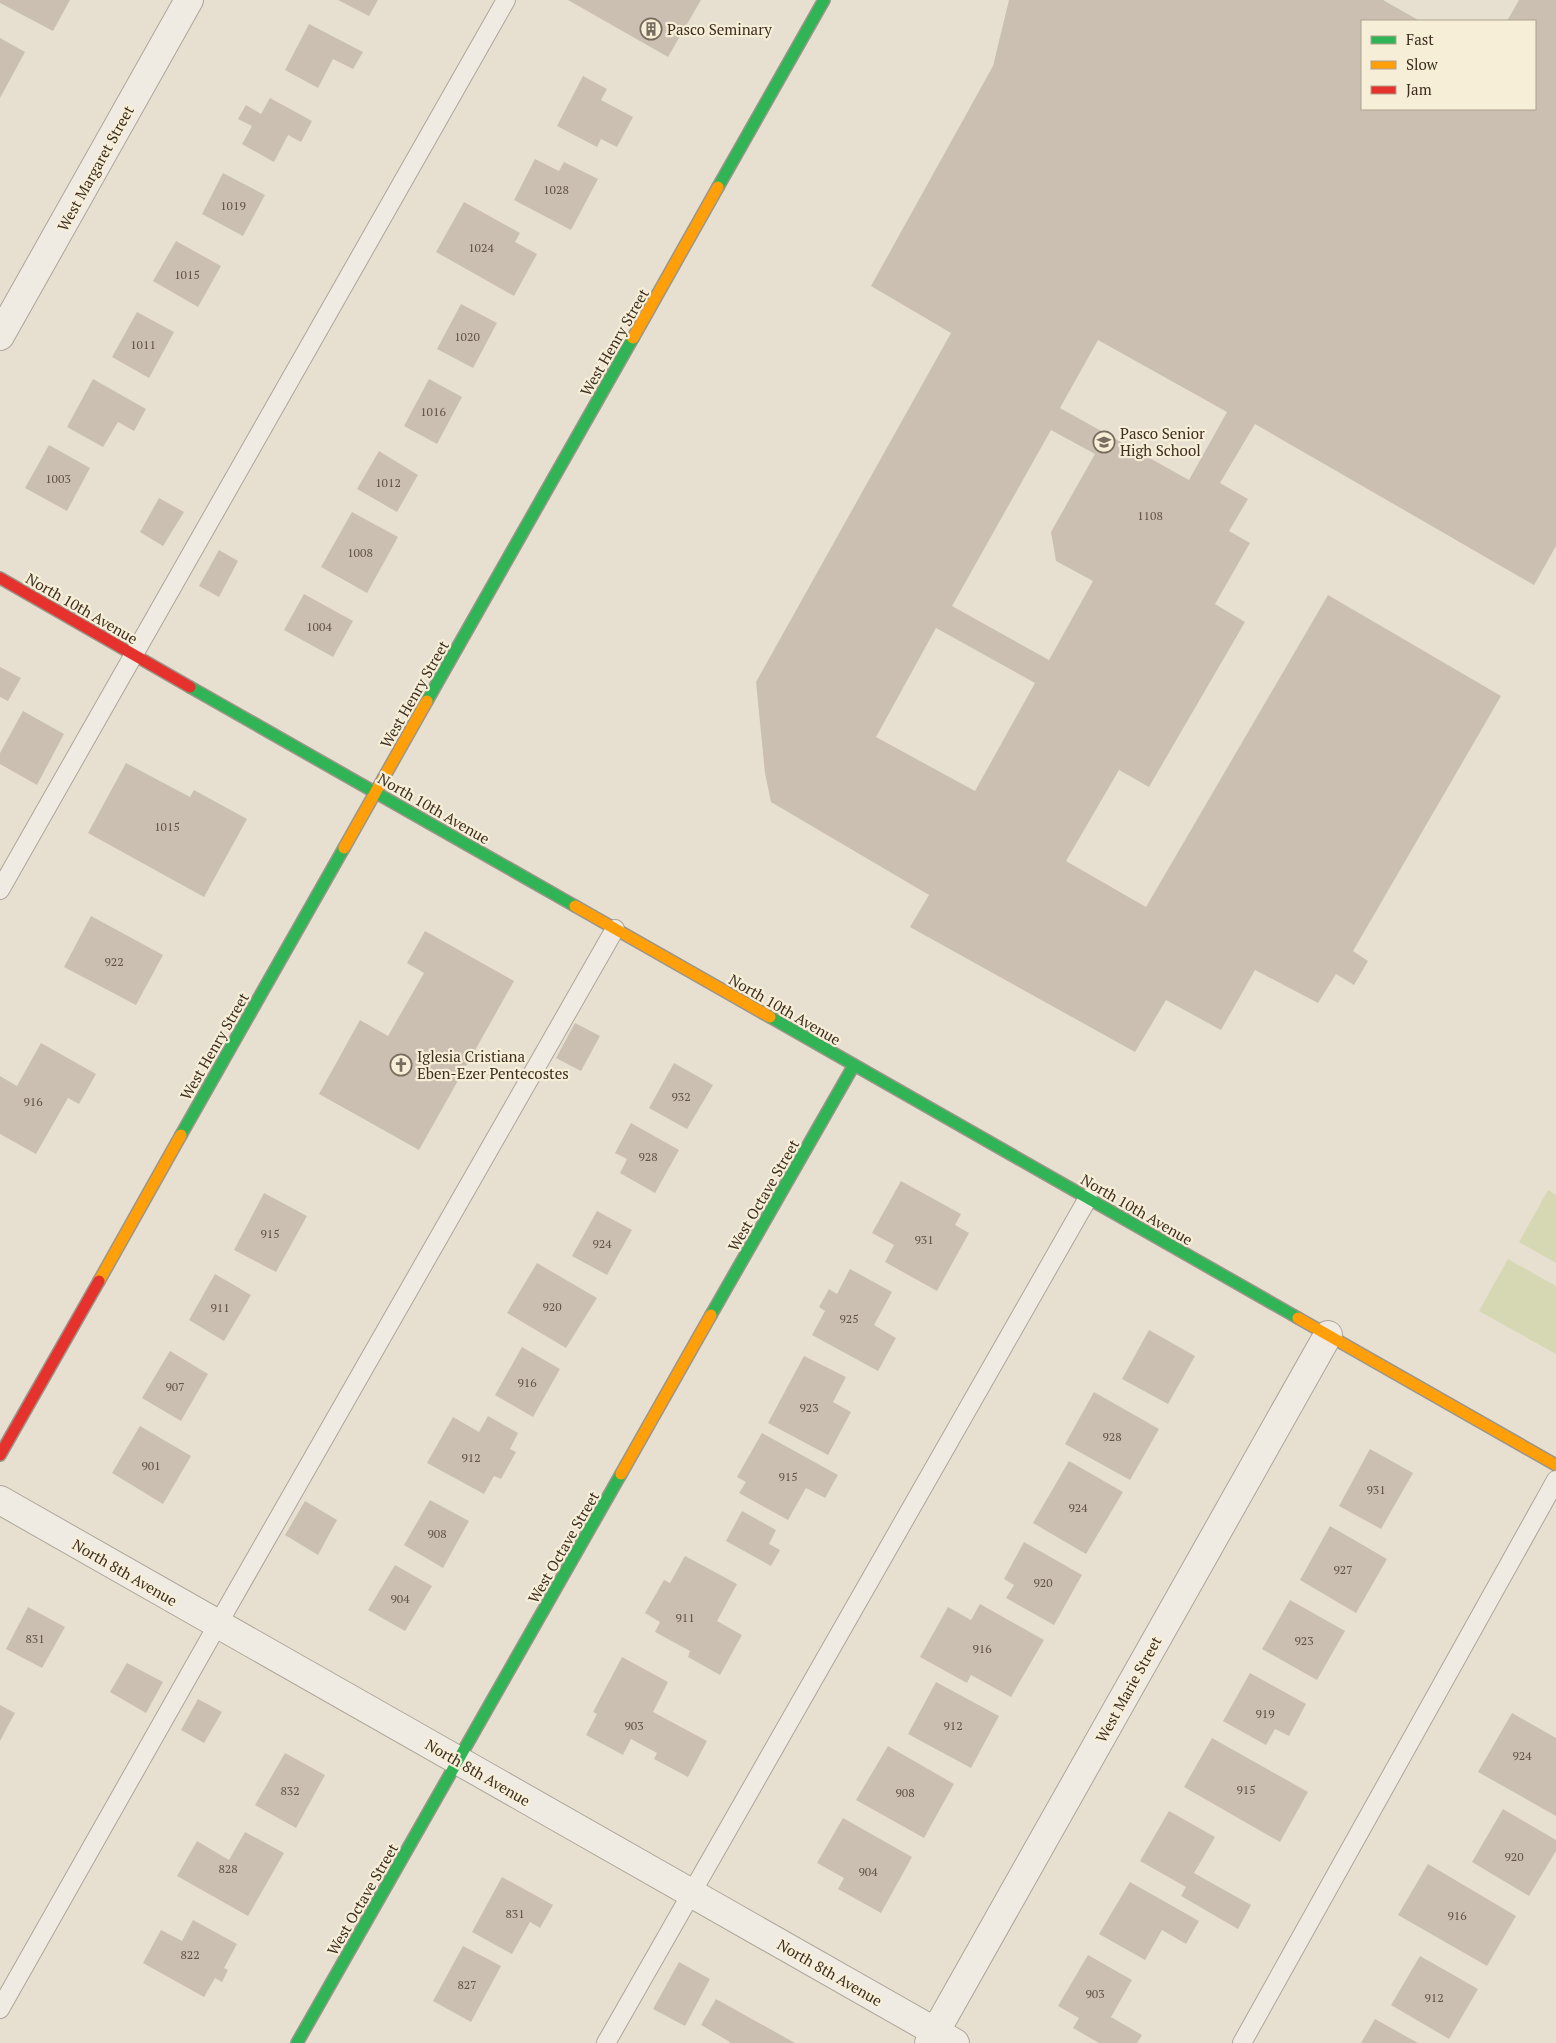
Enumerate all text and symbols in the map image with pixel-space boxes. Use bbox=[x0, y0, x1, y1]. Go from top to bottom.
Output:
building icon: Pasco Seminary bbox=[639, 17, 663, 41]
place label: Pasco Seminary bbox=[667, 19, 772, 39]
legend bbox=[1361, 20, 1536, 110]
text: Fast bbox=[1406, 29, 1434, 49]
text: Slow bbox=[1406, 54, 1439, 74]
text: Jam bbox=[1406, 79, 1432, 99]
street label: West Margaret Street bbox=[52, 101, 138, 234]
house number: 1028 bbox=[543, 182, 569, 197]
house number: 1019 bbox=[220, 198, 246, 213]
house number: 1024 bbox=[468, 240, 494, 255]
house number: 1015 bbox=[174, 267, 200, 282]
street label: West Henry Street bbox=[575, 284, 653, 399]
house number: 1020 bbox=[454, 329, 480, 344]
house number: 1011 bbox=[130, 337, 156, 352]
house number: 1016 bbox=[420, 404, 446, 419]
place label: Pasco Senior High School bbox=[1120, 423, 1205, 460]
school or university icon: Pasco Senior High School bbox=[1092, 430, 1116, 454]
house number: 1003 bbox=[45, 471, 71, 486]
house number: 1012 bbox=[375, 475, 401, 490]
house number: 1108 bbox=[1137, 508, 1163, 523]
house number: 1008 bbox=[347, 545, 373, 560]
street label: North 10th Avenue bbox=[22, 568, 142, 648]
house number: 1004 bbox=[306, 619, 332, 634]
street label: West Henry Street bbox=[375, 636, 453, 751]
street label: North 10th Avenue bbox=[374, 768, 494, 848]
house number: 1015 bbox=[154, 819, 180, 834]
house number: 922 bbox=[104, 954, 124, 969]
street label: North 10th Avenue bbox=[725, 969, 845, 1049]
street label: West Henry Street bbox=[175, 988, 253, 1103]
place label: Iglesia Cristiana Eben-Ezer Pentecostes bbox=[417, 1046, 569, 1083]
church icon: Iglesia Cristiana Eben-Ezer Pentecostes bbox=[389, 1053, 413, 1077]
house number: 932 bbox=[671, 1089, 691, 1104]
house number: 916 bbox=[23, 1094, 43, 1109]
street label: West Octave Street bbox=[723, 1135, 803, 1255]
house number: 928 bbox=[638, 1149, 658, 1164]
street label: North 10th Avenue bbox=[1077, 1169, 1197, 1249]
house number: 915 bbox=[260, 1226, 280, 1241]
house number: 931 bbox=[914, 1232, 934, 1247]
house number: 924 bbox=[592, 1236, 612, 1251]
house number: 920 bbox=[542, 1299, 562, 1314]
house number: 911 bbox=[210, 1300, 230, 1315]
house number: 925 bbox=[839, 1311, 859, 1326]
house number: 916 bbox=[517, 1375, 537, 1390]
house number: 907 bbox=[165, 1379, 185, 1394]
house number: 923 bbox=[799, 1400, 819, 1415]
house number: 928 bbox=[1102, 1429, 1122, 1444]
house number: 912 bbox=[461, 1450, 481, 1465]
house number: 901 bbox=[141, 1458, 161, 1473]
house number: 915 bbox=[778, 1469, 798, 1484]
house number: 931 bbox=[1366, 1482, 1386, 1497]
street label: West Octave Street bbox=[523, 1487, 603, 1607]
house number: 924 bbox=[1068, 1500, 1088, 1515]
house number: 908 bbox=[427, 1526, 447, 1541]
street label: North 8th Avenue bbox=[69, 1534, 181, 1610]
house number: 927 bbox=[1333, 1562, 1353, 1577]
house number: 920 bbox=[1033, 1575, 1053, 1590]
house number: 904 bbox=[390, 1591, 410, 1606]
house number: 911 bbox=[675, 1610, 695, 1625]
house number: 831 bbox=[25, 1631, 45, 1646]
street label: West Marie Street bbox=[1091, 1632, 1166, 1746]
house number: 923 bbox=[1294, 1633, 1314, 1648]
house number: 916 bbox=[972, 1641, 992, 1656]
house number: 919 bbox=[1255, 1706, 1275, 1721]
house number: 903 bbox=[624, 1718, 644, 1733]
house number: 912 bbox=[943, 1718, 963, 1733]
street label: North 8th Avenue bbox=[422, 1734, 534, 1810]
house number: 924 bbox=[1512, 1748, 1532, 1763]
house number: 915 bbox=[1236, 1782, 1256, 1797]
house number: 832 bbox=[280, 1783, 300, 1798]
house number: 908 bbox=[895, 1785, 915, 1800]
street label: West Octave Street bbox=[322, 1839, 402, 1959]
house number: 920 bbox=[1504, 1849, 1524, 1864]
house number: 828 bbox=[218, 1861, 238, 1876]
house number: 904 bbox=[858, 1864, 878, 1879]
house number: 831 bbox=[505, 1906, 525, 1921]
house number: 916 bbox=[1447, 1908, 1467, 1923]
street label: North 8th Avenue bbox=[774, 1934, 886, 2010]
house number: 822 bbox=[180, 1947, 200, 1962]
house number: 827 bbox=[457, 1977, 477, 1992]
house number: 903 bbox=[1085, 1986, 1105, 2001]
house number: 912 bbox=[1424, 1990, 1444, 2005]

